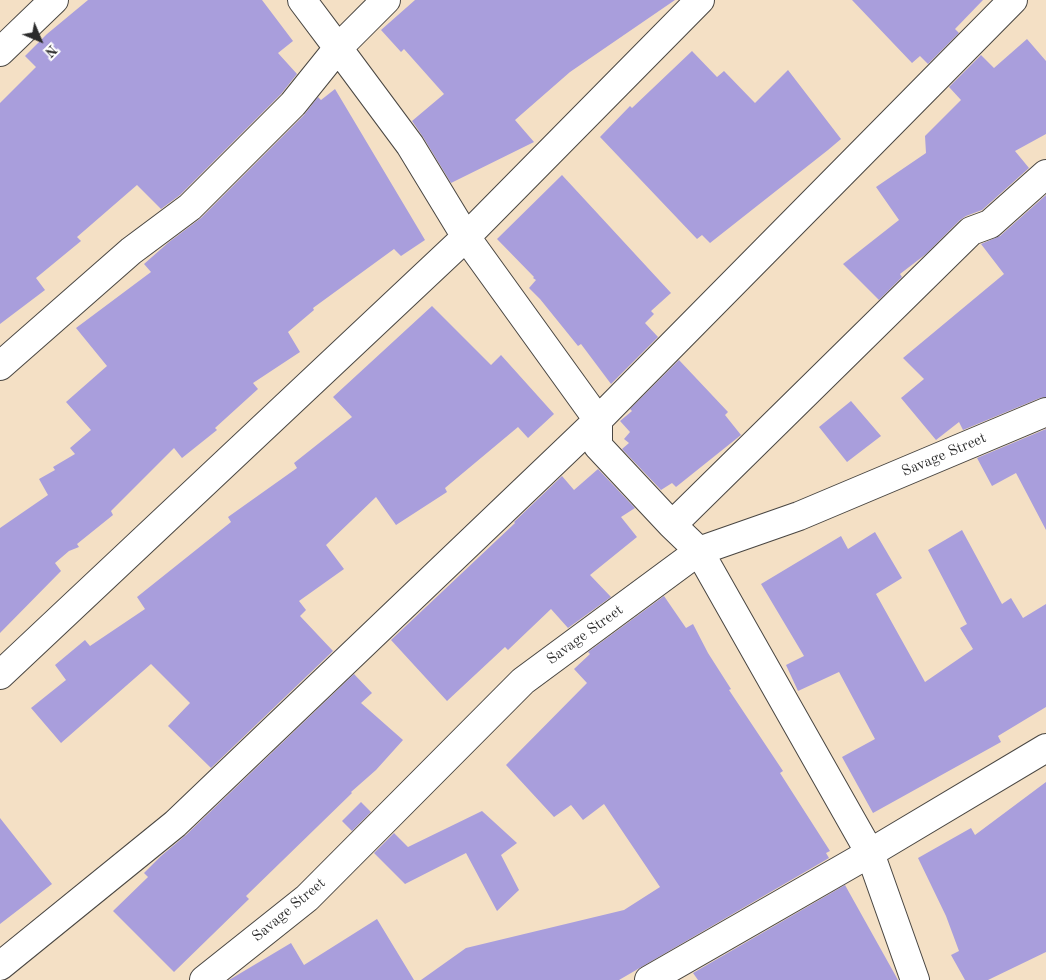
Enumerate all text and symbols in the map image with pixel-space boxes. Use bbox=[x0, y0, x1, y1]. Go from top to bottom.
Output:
north arrow bbox=[15, 15, 65, 65]
text: N bbox=[42, 42, 59, 59]
street label: Savage Street bbox=[899, 429, 989, 481]
street label: Savage Street bbox=[543, 601, 627, 669]
street label: Savage Street bbox=[249, 874, 329, 946]

